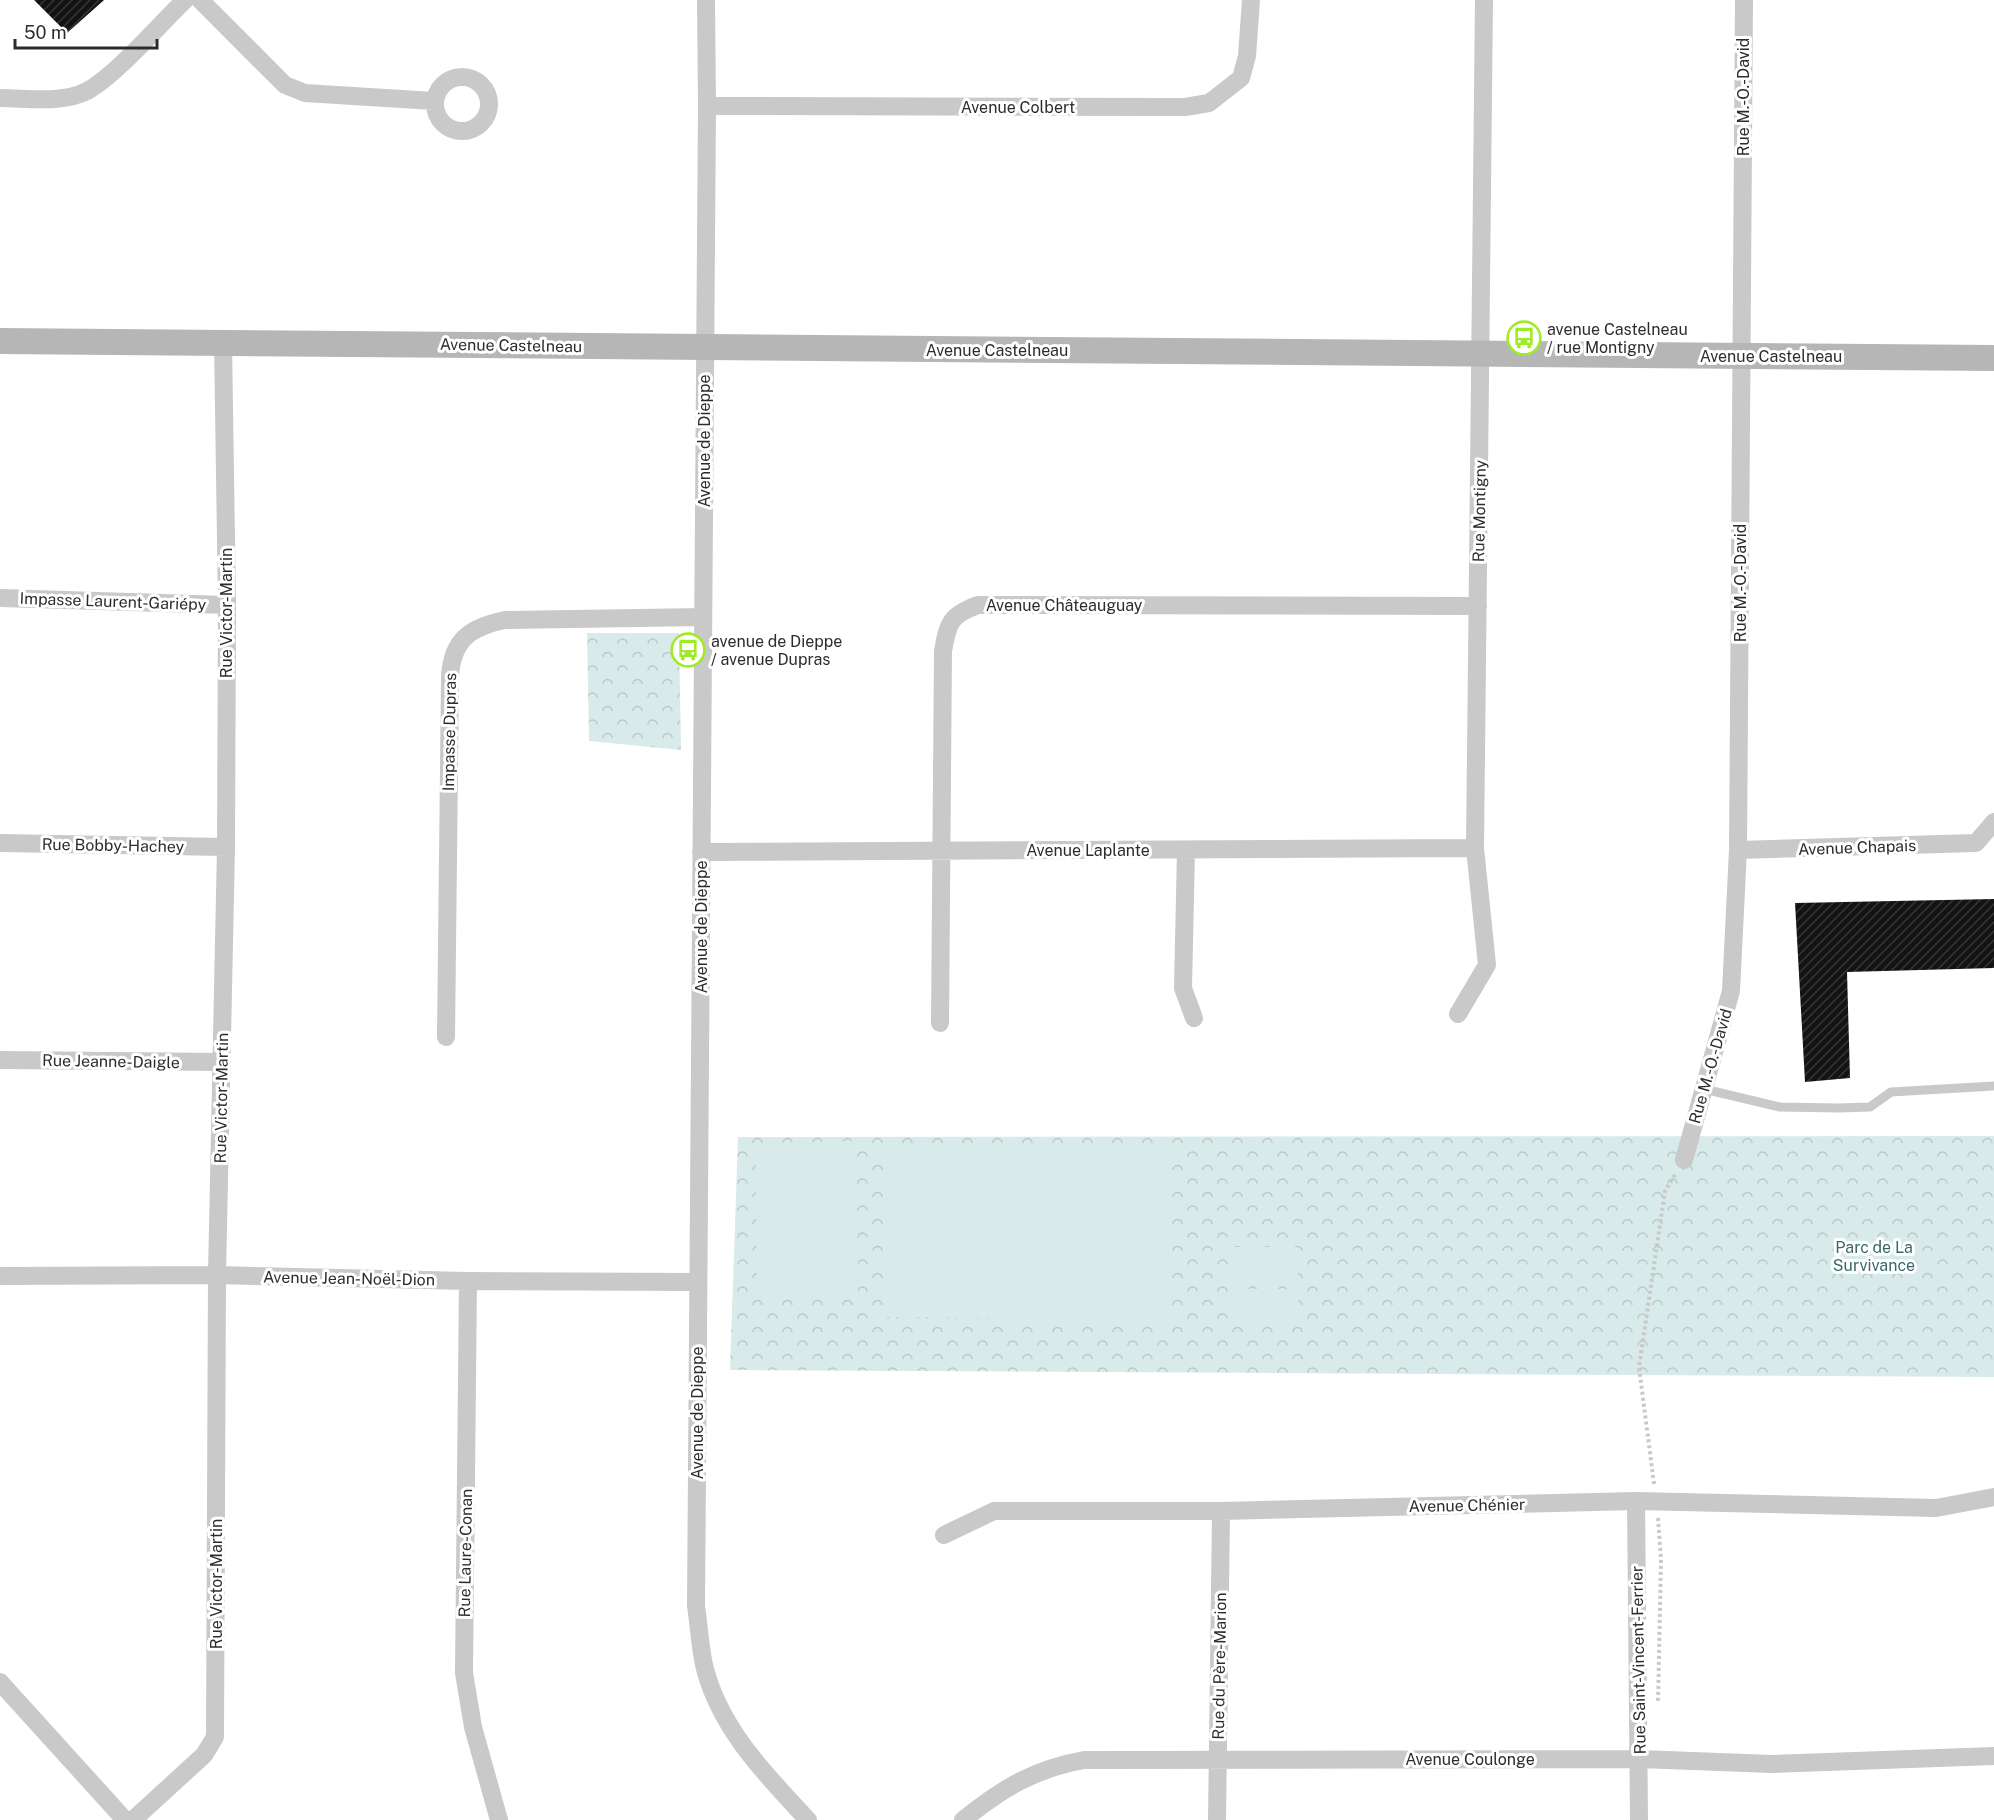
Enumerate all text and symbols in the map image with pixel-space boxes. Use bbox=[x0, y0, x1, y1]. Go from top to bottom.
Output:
scale bar bbox=[15, 12, 158, 50]
text: 50 m bbox=[24, 22, 67, 43]
street label: Rue M.-O.-David bbox=[1734, 38, 1753, 156]
street label: Avenue Colbert bbox=[961, 98, 1075, 117]
bus stop icon: avenue Castelneau / rue Montigny bbox=[1506, 320, 1542, 356]
place label: avenue Castelneau / rue Montigny bbox=[1547, 320, 1688, 357]
street label: Avenue Castelneau bbox=[440, 335, 582, 356]
street label: Avenue Castelneau bbox=[926, 341, 1068, 360]
street label: Avenue Castelneau bbox=[1700, 347, 1842, 366]
street label: Avenue de Dieppe bbox=[695, 374, 714, 508]
street label: Rue Montigny bbox=[1469, 459, 1490, 562]
street label: Rue M.-O.-David bbox=[1731, 524, 1750, 642]
street label: Rue Victor-Martin bbox=[217, 548, 236, 678]
street label: Impasse Laurent-Gariépy bbox=[19, 589, 207, 614]
street label: Avenue Châteauguay bbox=[986, 596, 1143, 615]
bus stop icon: avenue de Dieppe / avenue Dupras bbox=[670, 632, 706, 668]
place label: avenue de Dieppe / avenue Dupras bbox=[711, 632, 842, 669]
street label: Impasse Dupras bbox=[439, 673, 460, 791]
street label: Rue Bobby-Hachey bbox=[42, 835, 185, 856]
street label: Avenue Chapais bbox=[1798, 836, 1916, 859]
street label: Avenue Laplante bbox=[1026, 841, 1150, 860]
street label: Avenue de Dieppe bbox=[692, 860, 711, 994]
street label: Rue M.-O.-David bbox=[1685, 1006, 1736, 1126]
street label: Rue Victor-Martin bbox=[211, 1033, 232, 1163]
street label: Rue Jeanne-Daigle bbox=[42, 1051, 180, 1072]
park label: Parc de La Survivance bbox=[1833, 1238, 1915, 1275]
street label: Avenue Jean-Noël-Dion bbox=[263, 1268, 435, 1289]
street label: Avenue de Dieppe bbox=[688, 1346, 707, 1480]
street label: Rue Laure-Conan bbox=[455, 1488, 476, 1618]
street label: Avenue Chénier bbox=[1409, 1495, 1525, 1516]
street label: Rue Victor-Martin bbox=[207, 1519, 226, 1649]
street label: Rue Saint-Vincent-Ferrier bbox=[1627, 1566, 1650, 1754]
street label: Rue du Père-Marion bbox=[1209, 1592, 1230, 1740]
street label: Avenue Coulonge bbox=[1405, 1750, 1535, 1769]

